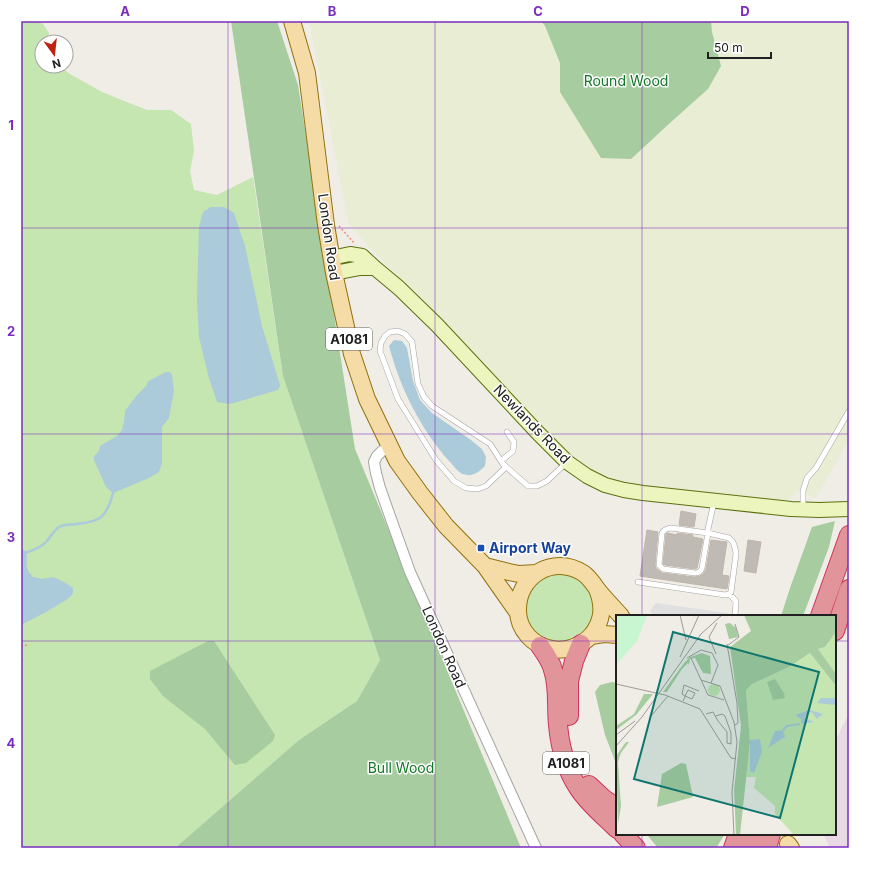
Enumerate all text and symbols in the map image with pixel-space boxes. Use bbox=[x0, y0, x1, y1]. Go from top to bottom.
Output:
text: A bbox=[120, 3, 130, 19]
text: B bbox=[328, 3, 337, 19]
text: C bbox=[533, 3, 543, 19]
text: D bbox=[740, 3, 750, 19]
north arrow bbox=[34, 34, 74, 74]
scale bar bbox=[708, 34, 771, 60]
text: 50 m bbox=[714, 40, 743, 55]
text: N bbox=[51, 56, 62, 72]
park label: Round Wood bbox=[584, 72, 668, 89]
text: 1 bbox=[8, 117, 14, 133]
street label: London Road bbox=[315, 192, 344, 281]
text: 2 bbox=[7, 323, 15, 339]
road number: A1081 bbox=[326, 328, 372, 350]
street label: Newlands Road bbox=[490, 381, 574, 467]
text: 3 bbox=[7, 529, 15, 545]
place label: Airport Way bbox=[489, 539, 572, 556]
marker: Airport Way bbox=[476, 543, 486, 553]
street label: London Road bbox=[419, 603, 470, 690]
inset map bbox=[616, 615, 836, 835]
text: 4 bbox=[7, 735, 16, 751]
road number: A1081 bbox=[543, 752, 589, 774]
park label: Bull Wood bbox=[368, 759, 434, 776]

